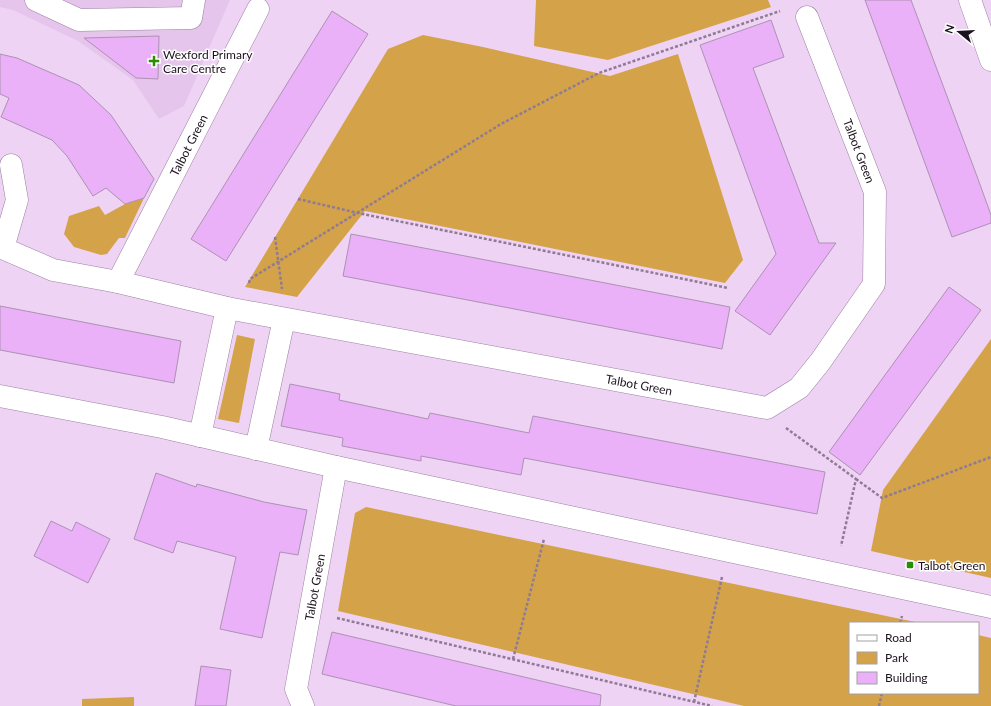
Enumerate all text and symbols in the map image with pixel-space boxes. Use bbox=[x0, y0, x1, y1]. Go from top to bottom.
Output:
north arrow bbox=[939, 12, 979, 52]
text: N bbox=[942, 23, 957, 35]
place label: Wexford Primary Care Centre bbox=[163, 47, 253, 76]
marker: Wexford Primary Care Centre bbox=[148, 55, 160, 67]
street label: Talbot Green bbox=[166, 111, 210, 178]
street label: Talbot Green bbox=[840, 117, 878, 185]
street label: Talbot Green bbox=[604, 371, 674, 398]
street label: Talbot Green bbox=[301, 552, 328, 622]
place label: Talbot Green bbox=[918, 558, 985, 573]
marker: Talbot Green bbox=[905, 560, 915, 570]
legend bbox=[849, 622, 979, 694]
text: Road bbox=[885, 630, 912, 645]
text: Park bbox=[885, 650, 909, 665]
text: Building bbox=[885, 670, 928, 685]

